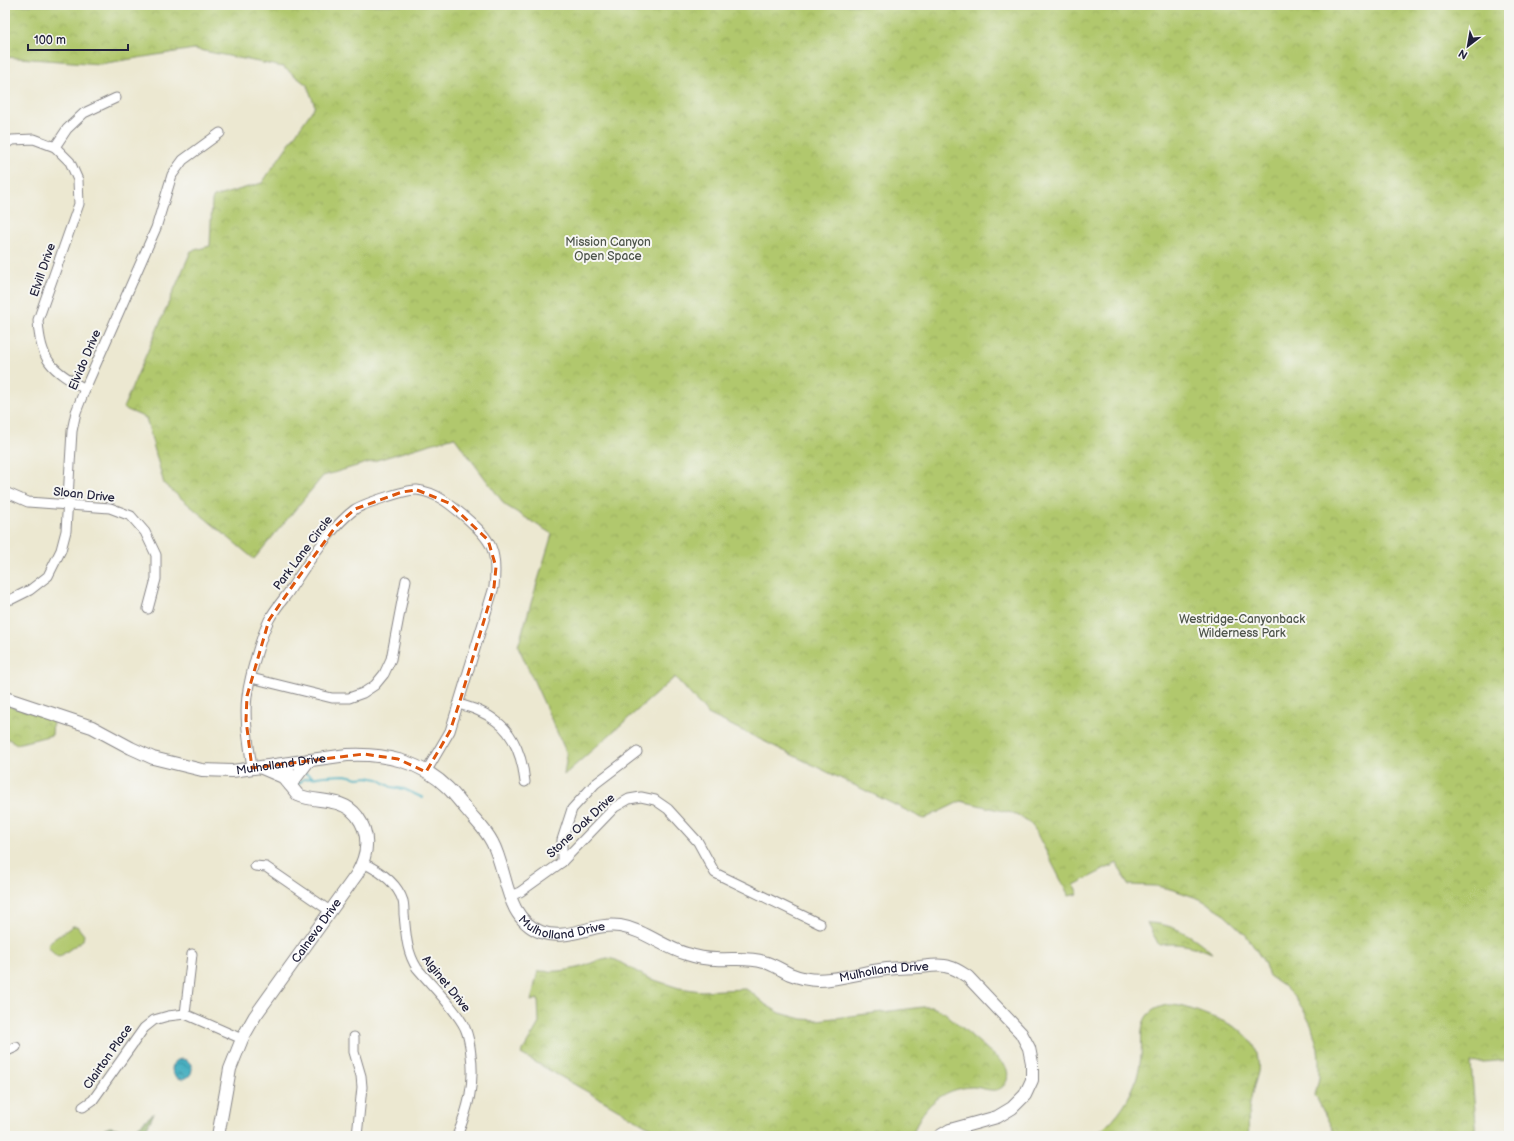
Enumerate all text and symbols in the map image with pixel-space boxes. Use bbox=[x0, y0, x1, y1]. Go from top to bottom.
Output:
scale bar bbox=[28, 26, 128, 52]
north arrow bbox=[1448, 26, 1488, 66]
text: 100 m bbox=[34, 33, 66, 48]
text: N bbox=[1456, 46, 1470, 62]
park label: Mission Canyon Open Space bbox=[565, 235, 651, 264]
street label: Elvill Drive bbox=[27, 241, 59, 299]
street label: Elvido Drive bbox=[66, 327, 104, 393]
street label: Sloan Drive bbox=[53, 484, 115, 506]
street label: Park Lane Circle bbox=[270, 513, 336, 593]
park label: Westridge-Canyonback Wilderness Park bbox=[1179, 612, 1305, 641]
street label: Mulholland Drive bbox=[235, 751, 327, 778]
street label: Stone Oak Drive bbox=[544, 791, 618, 861]
street label: Calneva Drive bbox=[288, 895, 345, 966]
street label: Mulholland Drive bbox=[515, 912, 606, 942]
street label: Alginet Drive bbox=[419, 953, 473, 1015]
street label: Mulholland Drive bbox=[838, 959, 930, 985]
street label: Clairton Place bbox=[80, 1022, 136, 1092]

